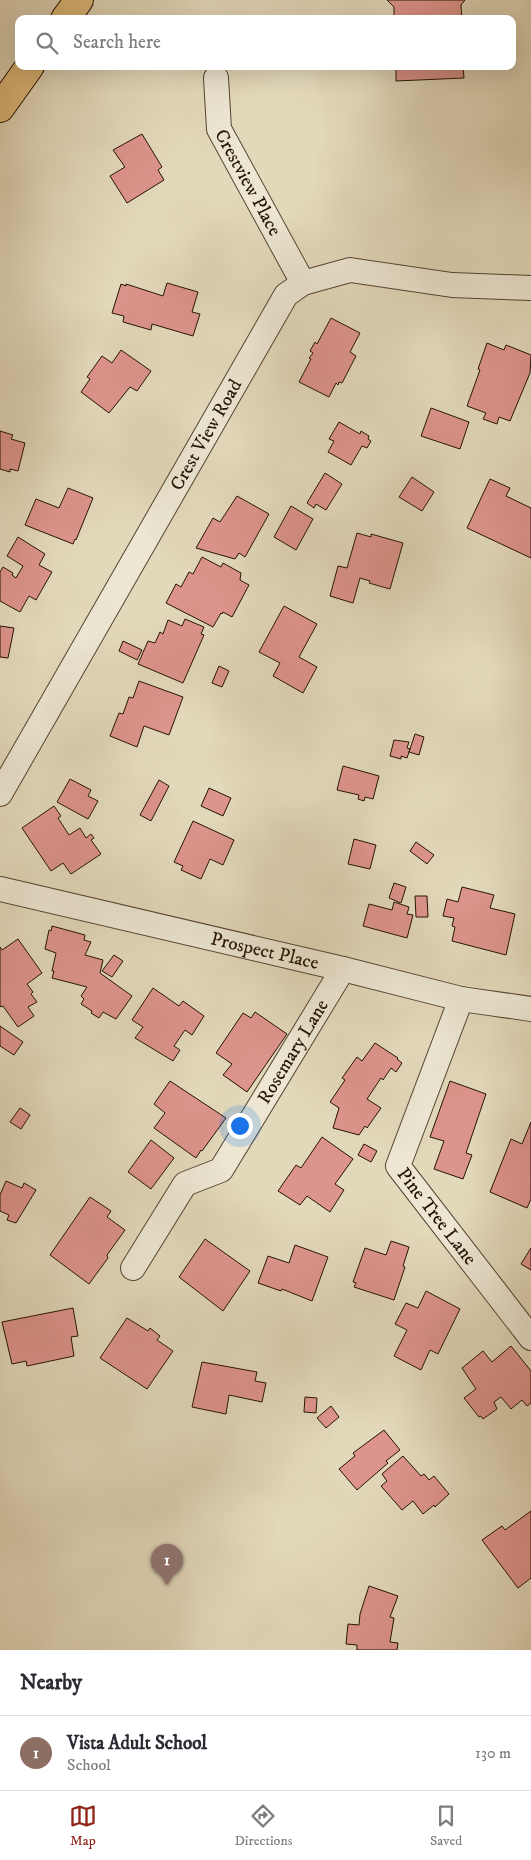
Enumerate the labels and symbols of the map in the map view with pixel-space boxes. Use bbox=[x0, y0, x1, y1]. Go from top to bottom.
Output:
street label: Crestview Place bbox=[210, 125, 287, 240]
street label: Crest View Road bbox=[165, 375, 247, 494]
street label: Prospect Place bbox=[209, 927, 321, 975]
street label: Rosemary Lane bbox=[252, 995, 333, 1108]
your location bbox=[227, 1113, 253, 1139]
street label: Pine Tree Lane bbox=[392, 1163, 482, 1270]
pin: 1 bbox=[151, 1544, 183, 1585]

